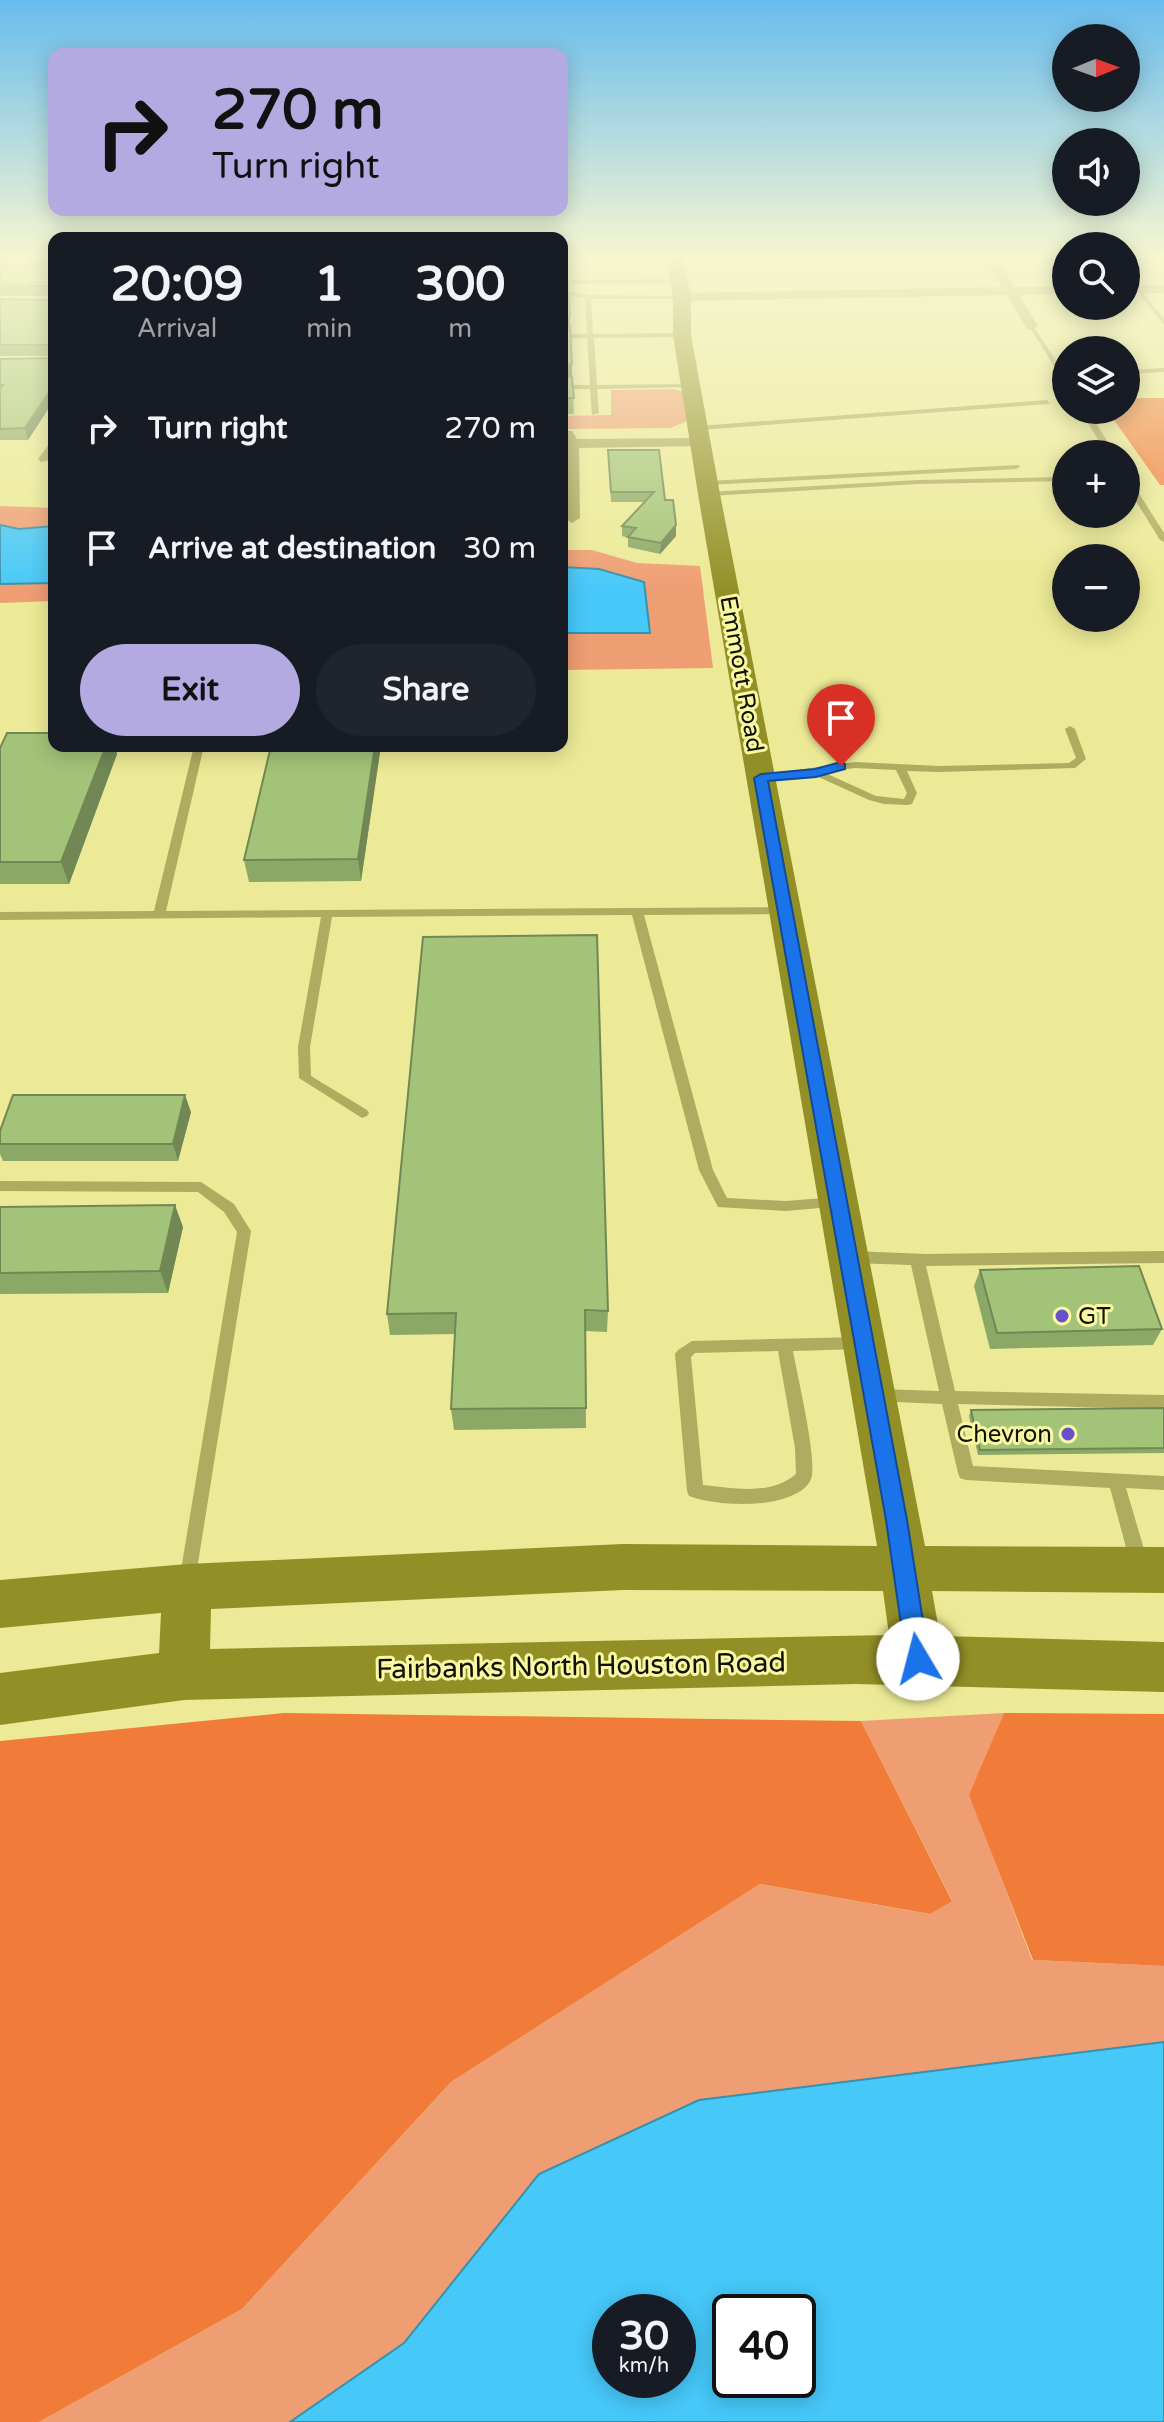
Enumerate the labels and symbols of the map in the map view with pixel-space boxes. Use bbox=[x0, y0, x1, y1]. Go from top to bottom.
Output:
north arrow bbox=[1052, 24, 1140, 112]
street label: Emmott Road bbox=[713, 593, 770, 755]
pin bbox=[807, 684, 875, 766]
place label: GT bbox=[1078, 1302, 1111, 1331]
marker: GT bbox=[1053, 1307, 1071, 1325]
place label: Chevron bbox=[956, 1420, 1052, 1449]
marker: Chevron bbox=[1059, 1425, 1077, 1443]
position arrow bbox=[876, 1617, 960, 1701]
street label: Fairbanks North Houston Road bbox=[376, 1645, 786, 1687]
speed limit sign: 40 bbox=[712, 2294, 816, 2398]

